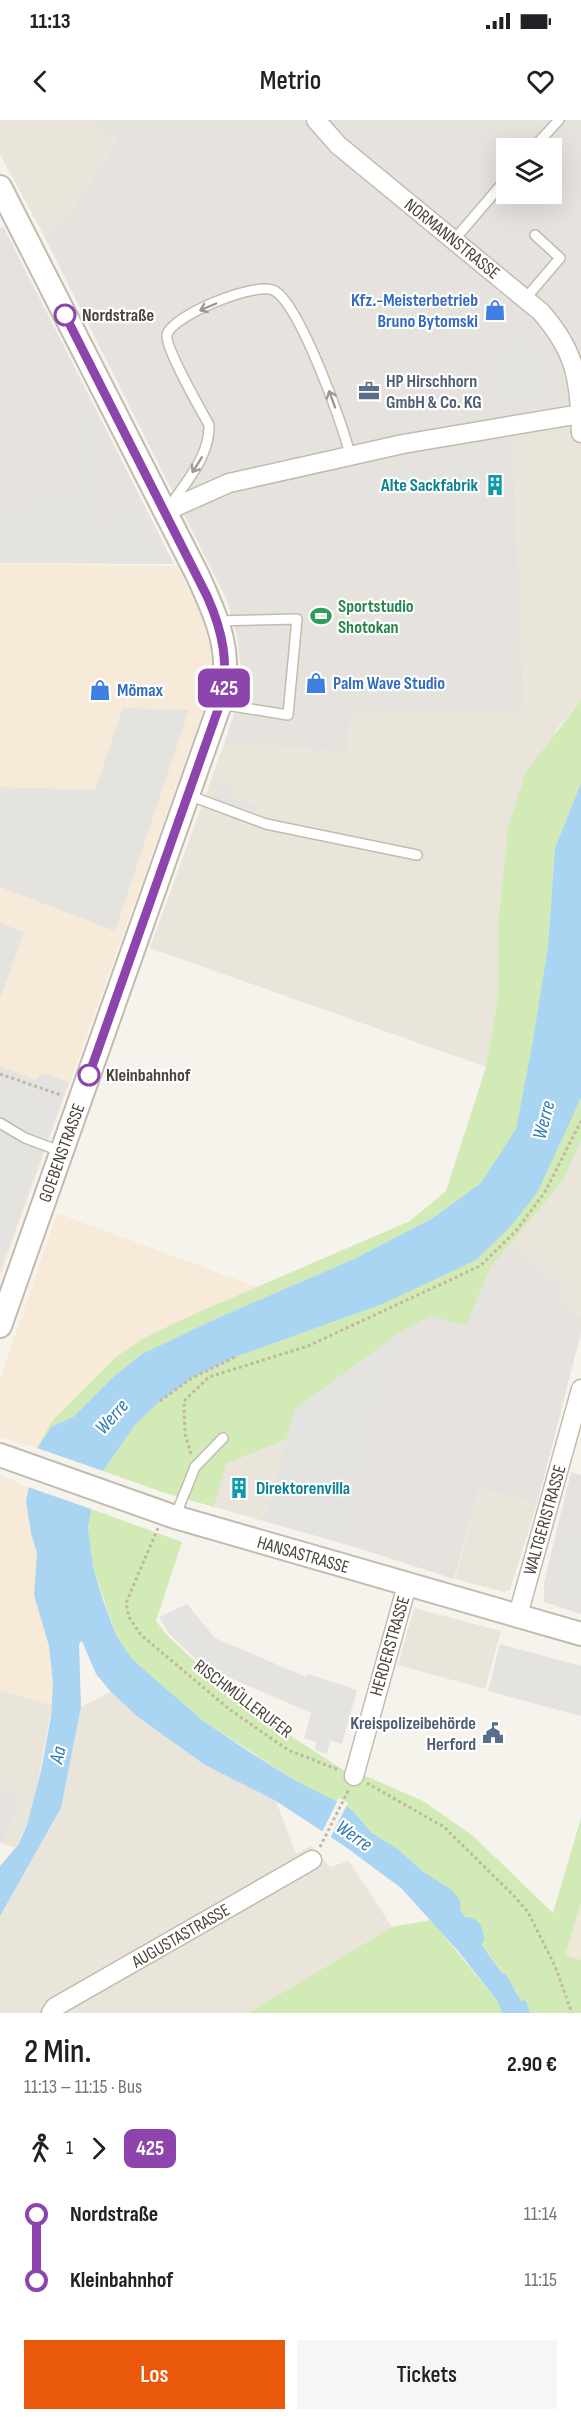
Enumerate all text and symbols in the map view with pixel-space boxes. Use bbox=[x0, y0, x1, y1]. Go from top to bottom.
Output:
text: 11:13 bbox=[30, 8, 71, 35]
icon: back bbox=[24, 65, 57, 98]
text: Metrio bbox=[260, 65, 321, 97]
icon: heart bbox=[524, 65, 557, 98]
map controls bbox=[496, 138, 562, 204]
button: layers bbox=[496, 138, 562, 204]
street label: NORMANNSTRASSE bbox=[400, 194, 504, 284]
place label: Kfz.-Meisterbetrieb Bruno Bytomski bbox=[351, 290, 478, 332]
shop icon: Kfz.-Meisterbetrieb Bruno Bytomski bbox=[483, 298, 507, 322]
one-way arrow bbox=[199, 302, 217, 313]
marker: Nordstraße bbox=[54, 304, 76, 326]
place label: Nordstraße bbox=[82, 305, 154, 326]
place label: HP Hirschhorn GmbH & Co. KG bbox=[386, 371, 482, 413]
office icon: HP Hirschhorn GmbH & Co. KG bbox=[357, 379, 381, 403]
one-way arrow bbox=[326, 391, 337, 409]
one-way arrow bbox=[190, 456, 202, 473]
building icon: Alte Sackfabrik bbox=[483, 473, 507, 497]
place label: Alte Sackfabrik bbox=[380, 475, 478, 496]
place label: Sportstudio Shotokan bbox=[338, 596, 414, 638]
sports icon: Sportstudio Shotokan bbox=[309, 604, 333, 628]
line badge: 425 bbox=[190, 668, 258, 708]
shop icon: Palm Wave Studio bbox=[304, 671, 328, 695]
place label: Palm Wave Studio bbox=[333, 673, 445, 694]
text: 425 bbox=[210, 676, 238, 701]
shop icon: Mömax bbox=[88, 678, 112, 702]
place label: Mömax bbox=[117, 680, 164, 701]
marker: Kleinbahnhof bbox=[78, 1064, 100, 1086]
place label: Kleinbahnhof bbox=[106, 1065, 191, 1086]
water label: Werre bbox=[528, 1098, 560, 1142]
street label: GOEBENSTRASSE bbox=[34, 1101, 90, 1205]
water label: Werre bbox=[90, 1394, 134, 1440]
street label: WALTGERISTRASSE bbox=[519, 1463, 571, 1577]
building icon: Direktorenvilla bbox=[227, 1476, 251, 1500]
place label: Direktorenvilla bbox=[256, 1478, 350, 1499]
street label: HANSASTRASSE bbox=[255, 1532, 351, 1578]
street label: HERDERSTRASSE bbox=[366, 1594, 414, 1698]
street label: RISCHMÜLLERUFER bbox=[190, 1655, 296, 1743]
place label: Kreispolizeibehörde Herford bbox=[350, 1713, 476, 1755]
public building icon: Kreispolizeibehörde Herford bbox=[481, 1721, 505, 1745]
water label: Aa bbox=[44, 1744, 72, 1767]
water label: Werre bbox=[331, 1815, 377, 1857]
street label: AUGUSTASTRASSE bbox=[127, 1900, 234, 1973]
text: 2 Min. bbox=[24, 2032, 92, 2072]
text: 2.90 € bbox=[507, 2051, 557, 2078]
text: 11:13 – 11:15 · Bus bbox=[24, 2075, 142, 2099]
icon: walk bbox=[24, 2132, 57, 2165]
icon: forward bbox=[82, 2132, 115, 2165]
text: 1 bbox=[66, 2136, 73, 2160]
text: 425 bbox=[136, 2136, 164, 2161]
text: Nordstraße bbox=[70, 2201, 158, 2228]
text: 11:14 bbox=[524, 2202, 557, 2226]
text: Kleinbahnhof bbox=[70, 2267, 173, 2294]
text: 11:15 bbox=[524, 2268, 557, 2292]
button: Los bbox=[24, 2340, 285, 2409]
button: Tickets bbox=[297, 2340, 557, 2409]

